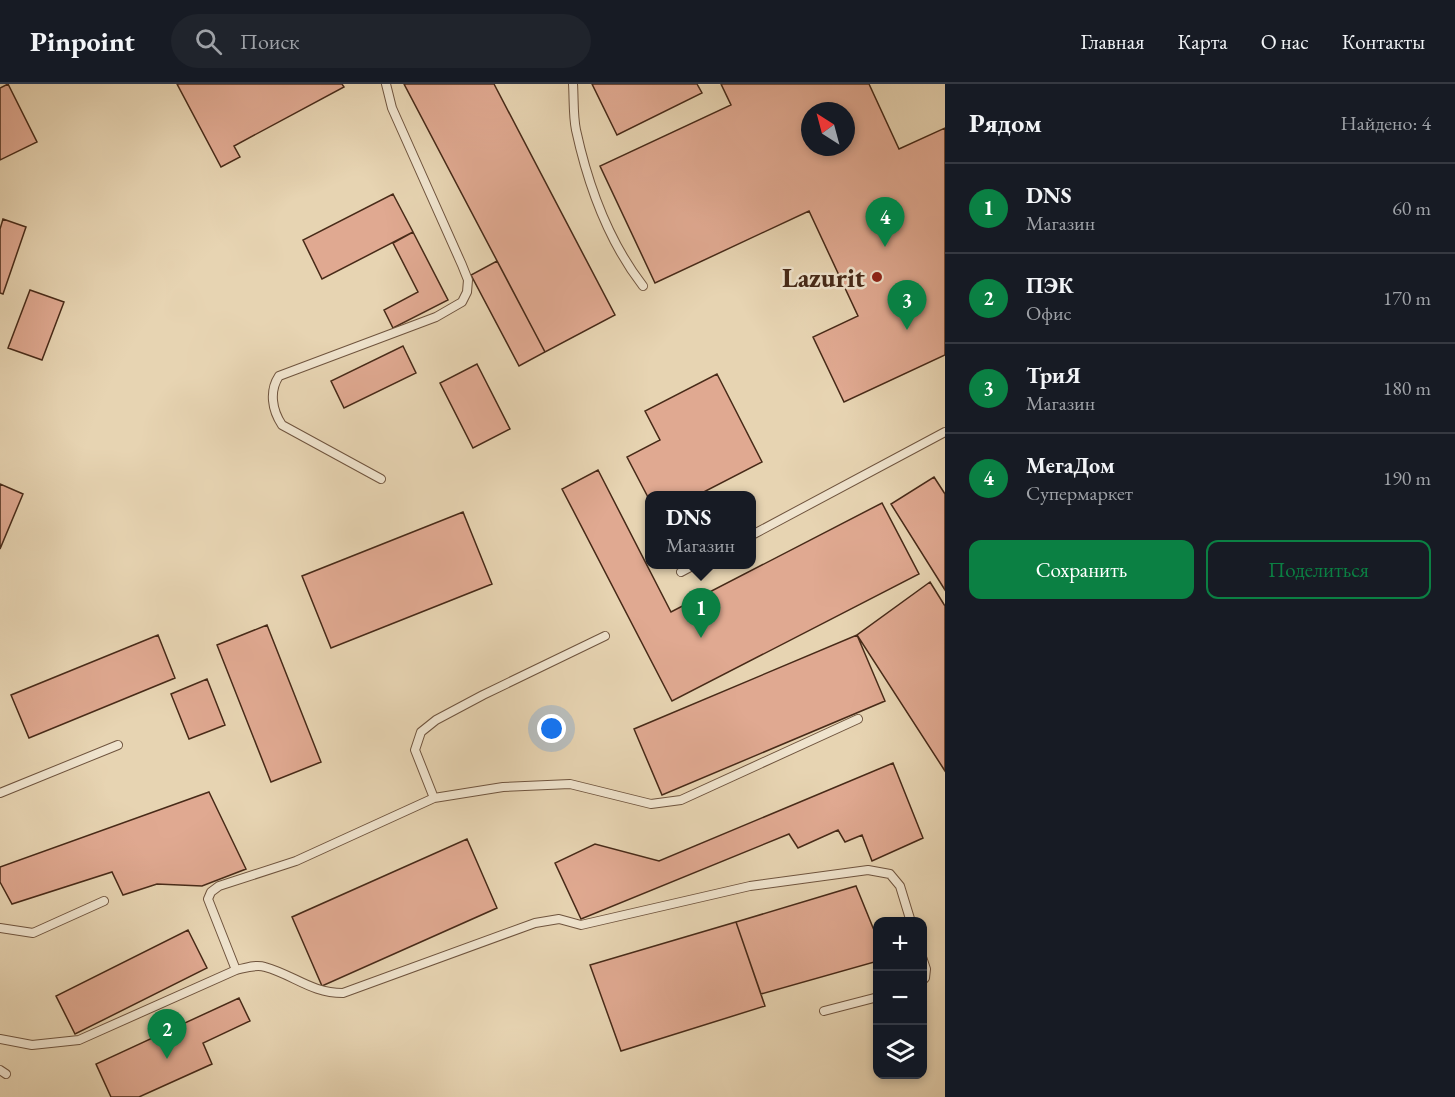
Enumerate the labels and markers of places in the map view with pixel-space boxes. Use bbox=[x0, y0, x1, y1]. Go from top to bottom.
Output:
pin: 4 bbox=[866, 198, 904, 247]
place label: Lazurit bbox=[782, 260, 865, 295]
marker: Lazurit bbox=[870, 270, 884, 284]
pin: 3 bbox=[888, 280, 926, 330]
pin: 1 bbox=[682, 588, 720, 638]
pin: 2 bbox=[148, 1010, 186, 1059]

